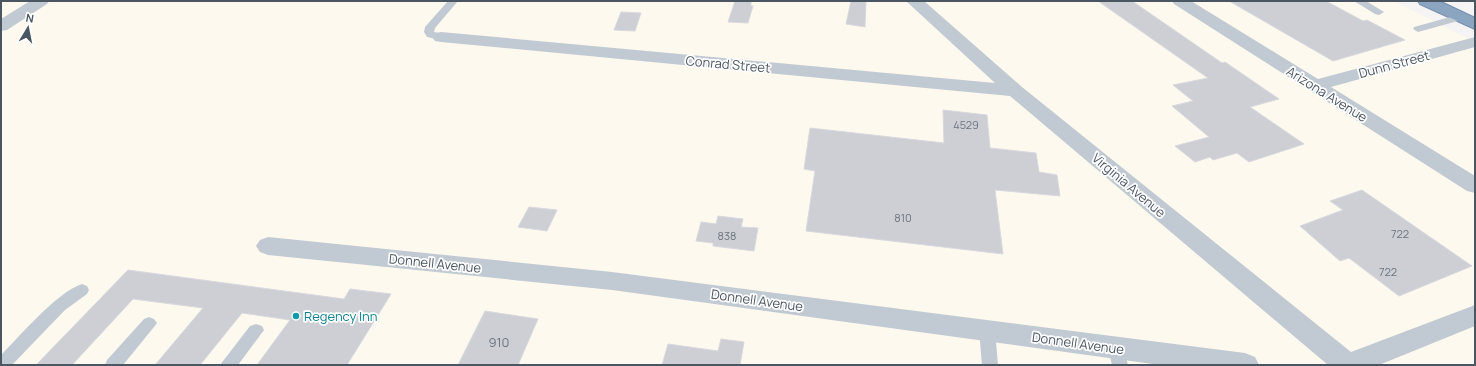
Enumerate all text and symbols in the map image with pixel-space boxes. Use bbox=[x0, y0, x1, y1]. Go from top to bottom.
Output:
north arrow bbox=[8, 8, 48, 48]
text: N bbox=[25, 10, 35, 26]
street label: Dunn Street bbox=[1357, 46, 1431, 82]
street label: Conrad Street bbox=[685, 51, 771, 77]
street label: Arizona Avenue bbox=[1283, 62, 1371, 126]
house number: 4529 bbox=[953, 117, 979, 132]
street label: Virginia Avenue bbox=[1088, 149, 1170, 221]
house number: 810 bbox=[894, 210, 912, 225]
house number: 722 bbox=[1391, 226, 1409, 241]
house number: 838 bbox=[718, 228, 736, 243]
street label: Donnell Avenue bbox=[388, 249, 482, 277]
house number: 722 bbox=[1379, 264, 1397, 279]
street label: Donnell Avenue bbox=[710, 285, 804, 315]
place label: Regency Inn bbox=[304, 307, 377, 325]
marker: Regency Inn bbox=[291, 311, 301, 321]
street label: Donnell Avenue bbox=[1031, 328, 1125, 358]
house number: 910 bbox=[488, 333, 510, 351]

